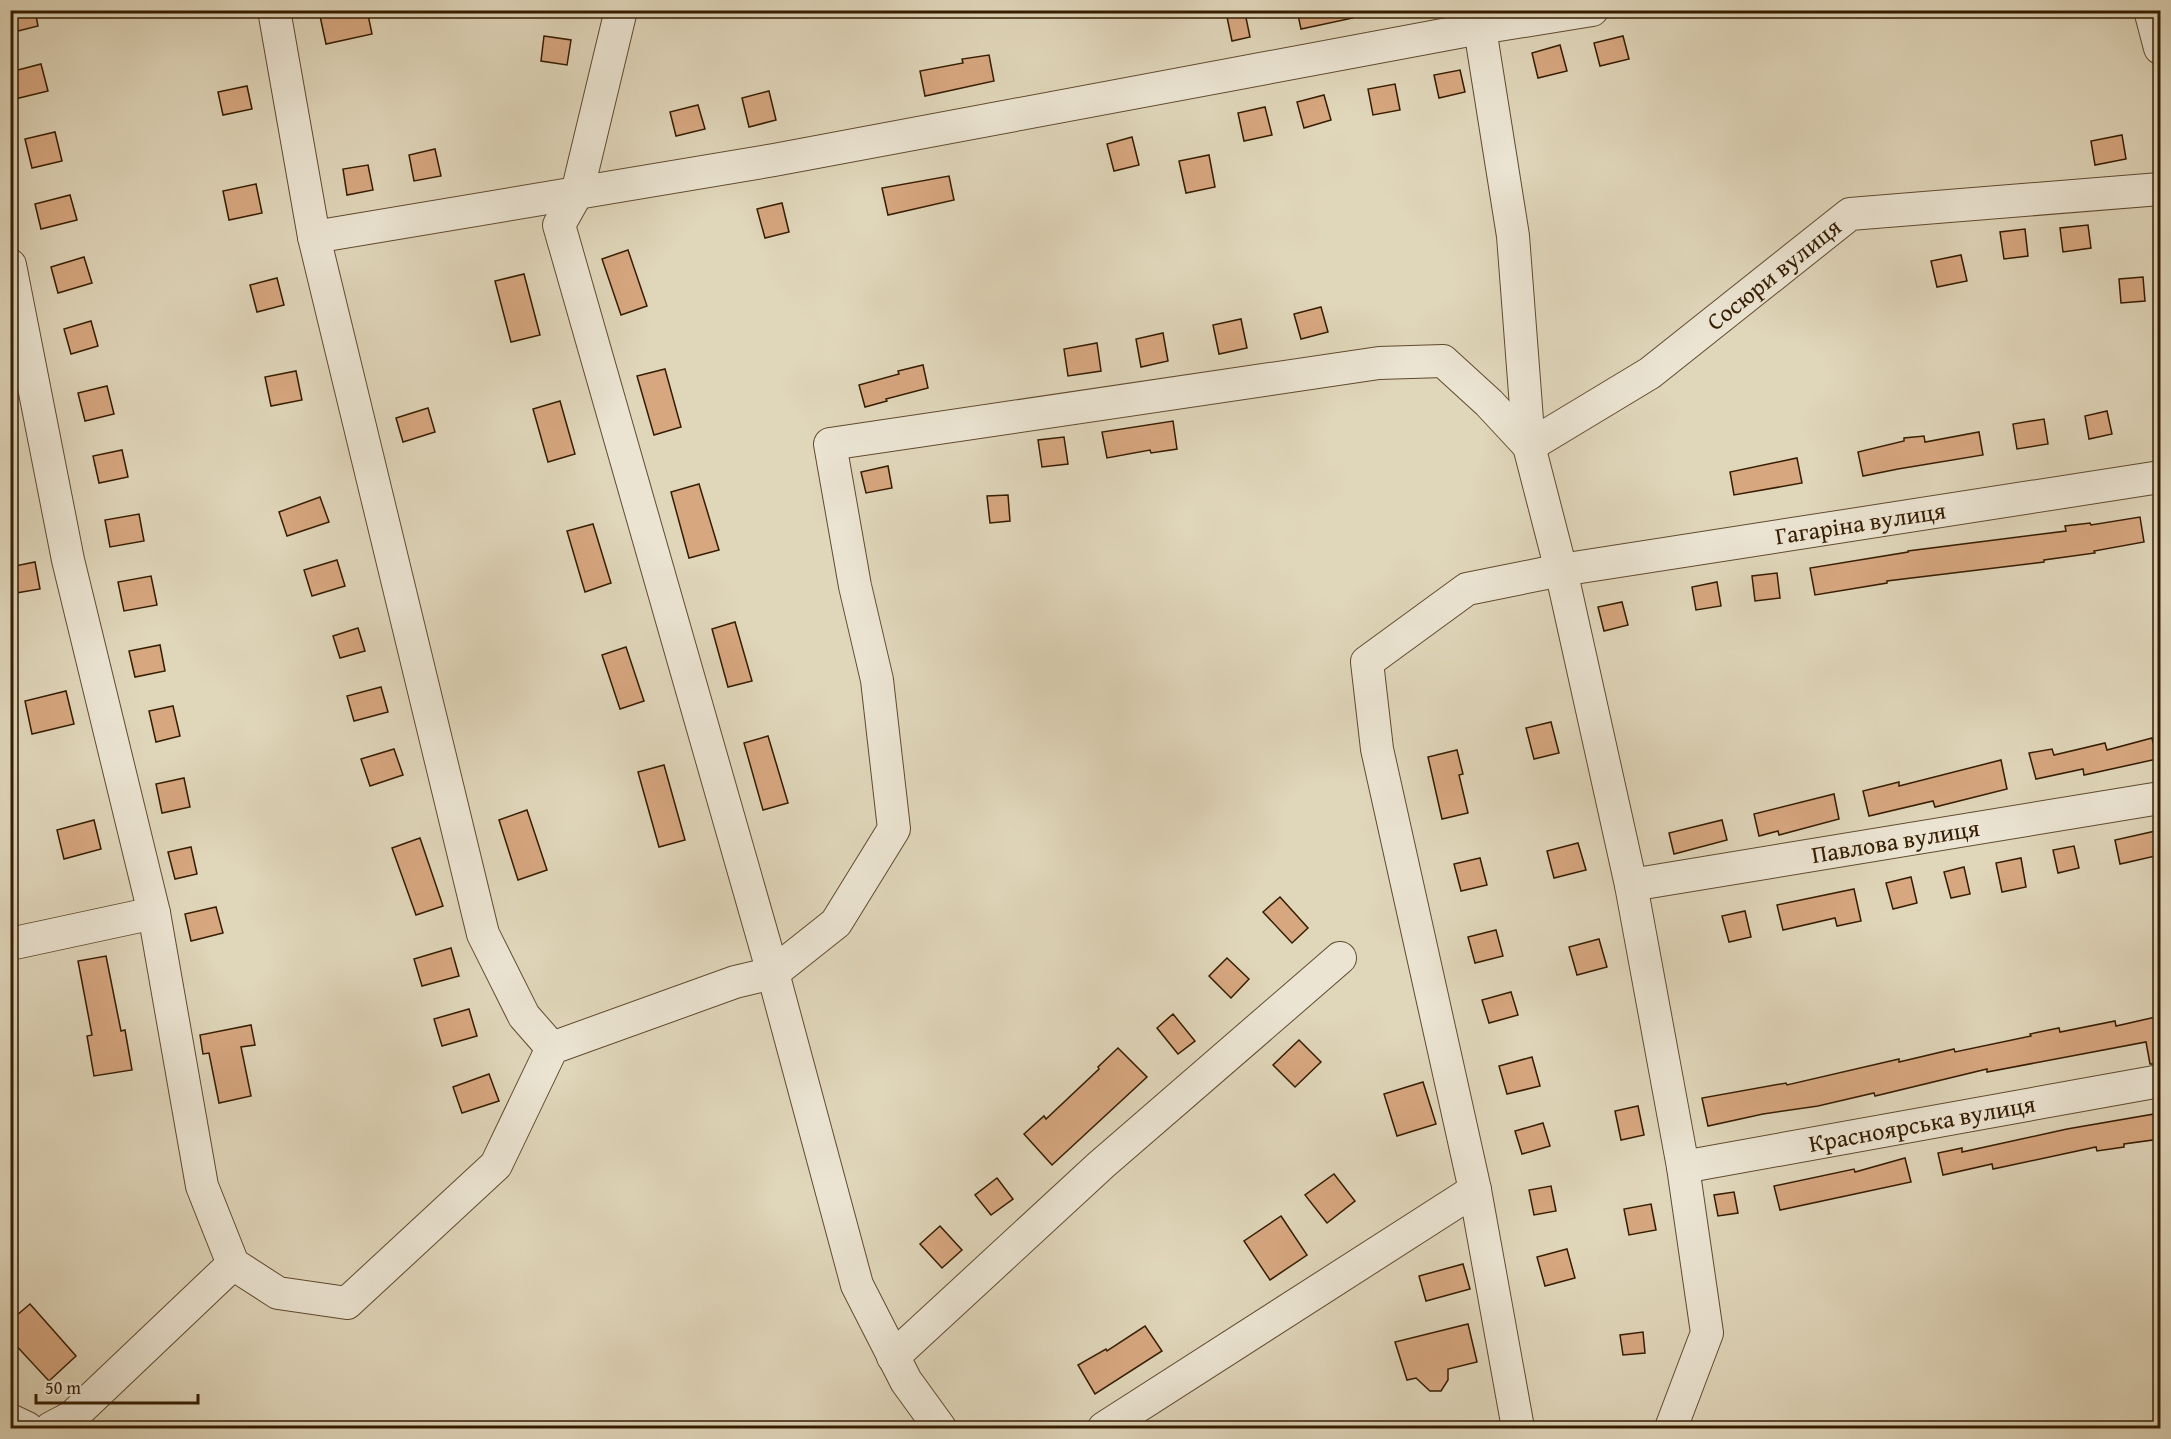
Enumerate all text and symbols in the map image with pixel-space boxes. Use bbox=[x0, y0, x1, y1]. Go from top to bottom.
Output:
street label: Сосюри вулиця bbox=[1699, 210, 1848, 338]
street label: Гагаріна вулиця bbox=[1773, 492, 1948, 554]
street label: Павлова вулиця bbox=[1809, 810, 1982, 872]
street label: Красноярська вулиця bbox=[1806, 1086, 2038, 1161]
scale bar bbox=[36, 1367, 198, 1405]
text: 50 m bbox=[45, 1374, 81, 1401]

